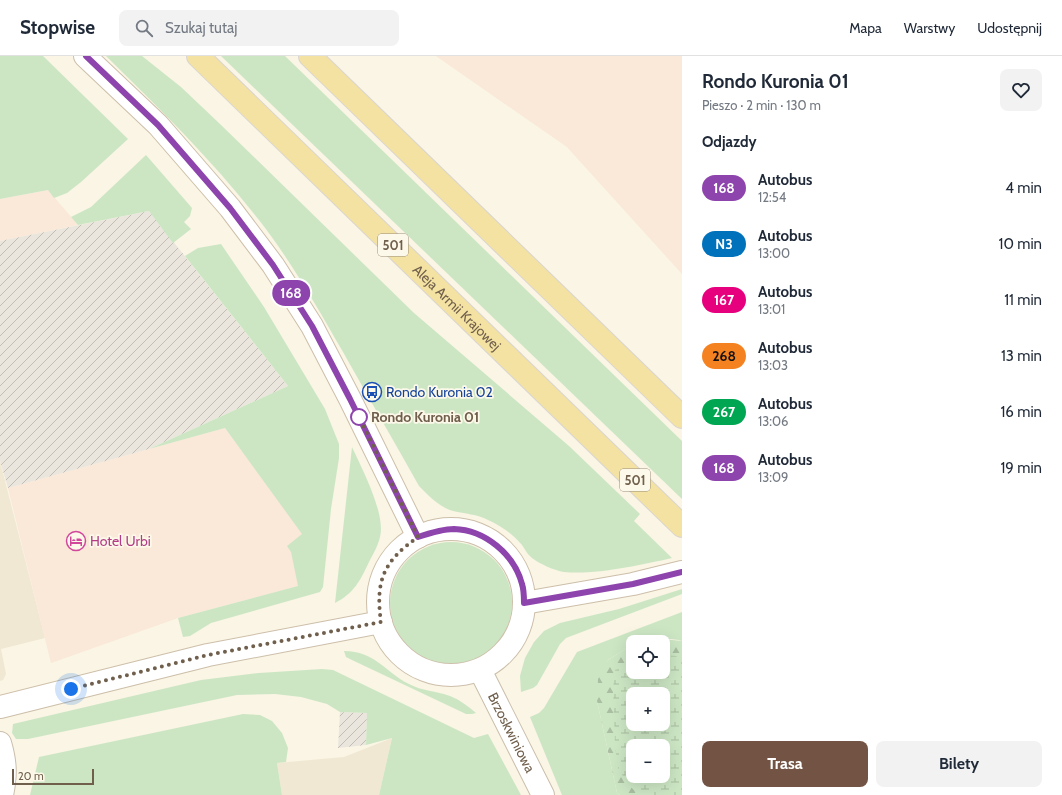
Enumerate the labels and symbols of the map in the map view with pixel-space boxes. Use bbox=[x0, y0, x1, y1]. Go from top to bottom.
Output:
road number: 501 bbox=[378, 234, 408, 256]
street label: Aleja Armii Krajowej bbox=[409, 261, 505, 354]
line badge: 168 bbox=[268, 280, 314, 306]
bus stop icon: Rondo Kuronia 02 bbox=[361, 381, 383, 403]
place label: Rondo Kuronia 02 bbox=[386, 383, 493, 401]
marker: Rondo Kuronia 01 bbox=[350, 408, 368, 426]
place label: Rondo Kuronia 01 bbox=[371, 408, 479, 426]
road number: 501 bbox=[620, 469, 650, 491]
hotel icon: Hotel Urbi bbox=[65, 530, 87, 552]
place label: Hotel Urbi bbox=[90, 532, 151, 550]
your location bbox=[61, 679, 81, 699]
street label: Brzoskwiniowa bbox=[484, 689, 539, 776]
scale bar bbox=[12, 767, 94, 786]

